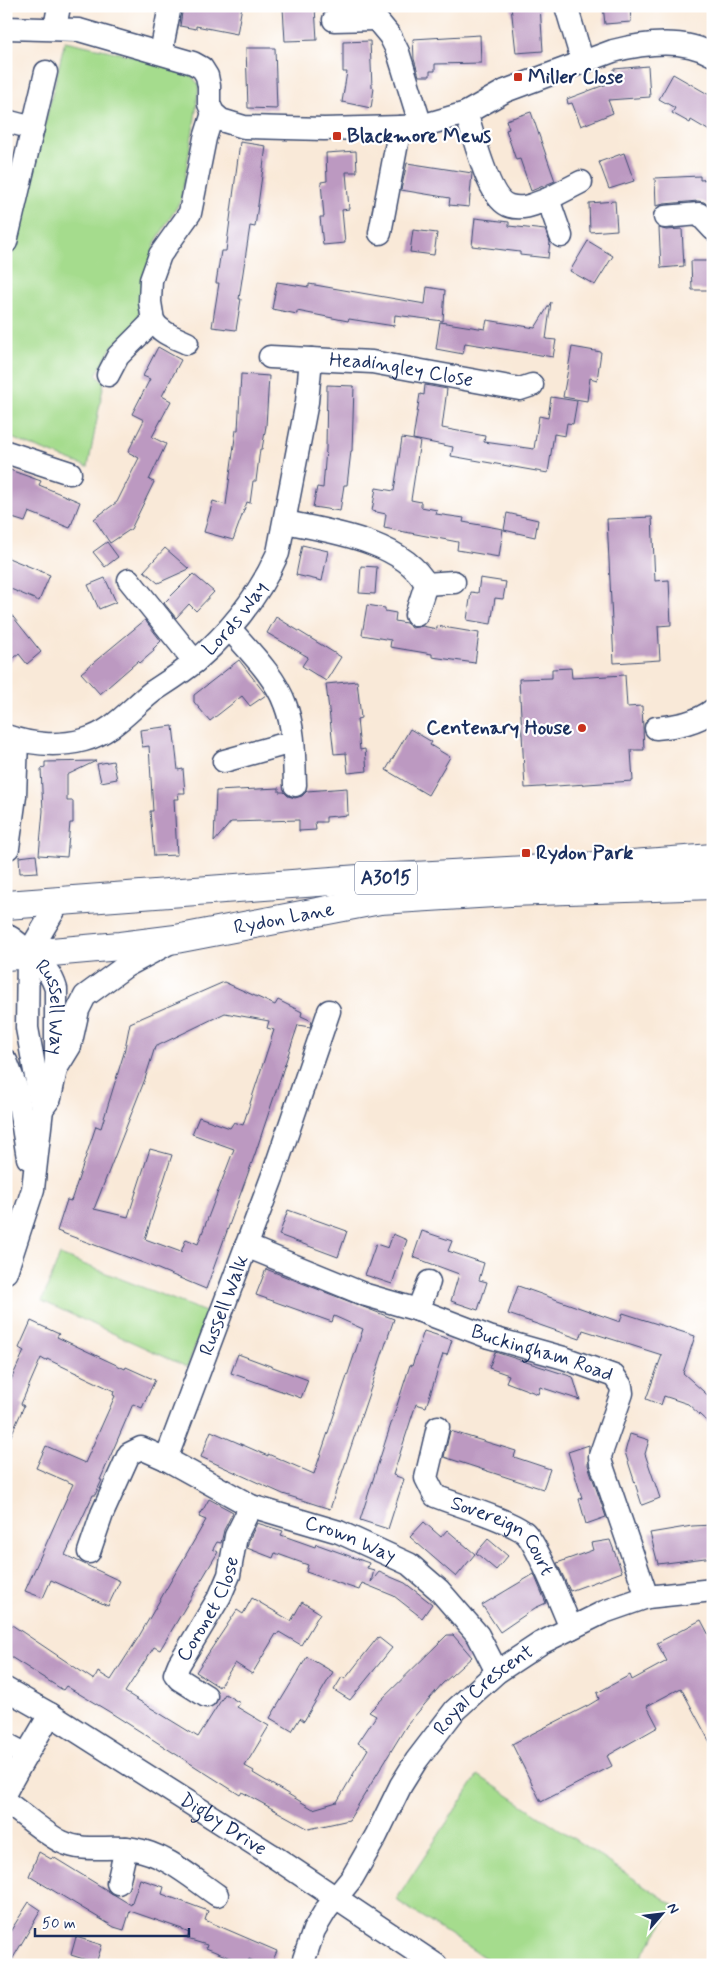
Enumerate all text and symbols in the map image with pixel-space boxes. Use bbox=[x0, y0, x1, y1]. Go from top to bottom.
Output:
place label: Miller Close bbox=[528, 64, 624, 91]
marker: Miller Close bbox=[512, 71, 524, 83]
place label: Blackmore Mews bbox=[347, 123, 491, 150]
marker: Blackmore Mews bbox=[331, 130, 343, 142]
street label: Headingley Close bbox=[329, 346, 475, 394]
street label: Lords Way bbox=[197, 576, 274, 662]
place label: Centenary House bbox=[426, 715, 573, 742]
marker: Centenary House bbox=[576, 722, 588, 734]
place label: Rydon Park bbox=[536, 840, 633, 867]
marker: Rydon Park bbox=[520, 847, 532, 859]
road number: A3015 bbox=[355, 861, 417, 894]
street label: Rydon Lane bbox=[232, 895, 337, 941]
street label: Russell Way bbox=[29, 953, 70, 1055]
street label: Russell Walk bbox=[193, 1251, 255, 1359]
street label: Buckingham Road bbox=[467, 1318, 617, 1388]
street label: Sovereign Court bbox=[447, 1489, 561, 1580]
street label: Crown Way bbox=[302, 1509, 400, 1570]
street label: Coronet Close bbox=[170, 1554, 246, 1667]
street label: Royal Crescent bbox=[427, 1638, 539, 1741]
street label: Digby Drive bbox=[175, 1786, 272, 1862]
north arrow bbox=[636, 1888, 686, 1938]
text: N bbox=[662, 1900, 683, 1917]
scale bar bbox=[35, 1906, 189, 1938]
text: 50 m bbox=[42, 1914, 76, 1934]

